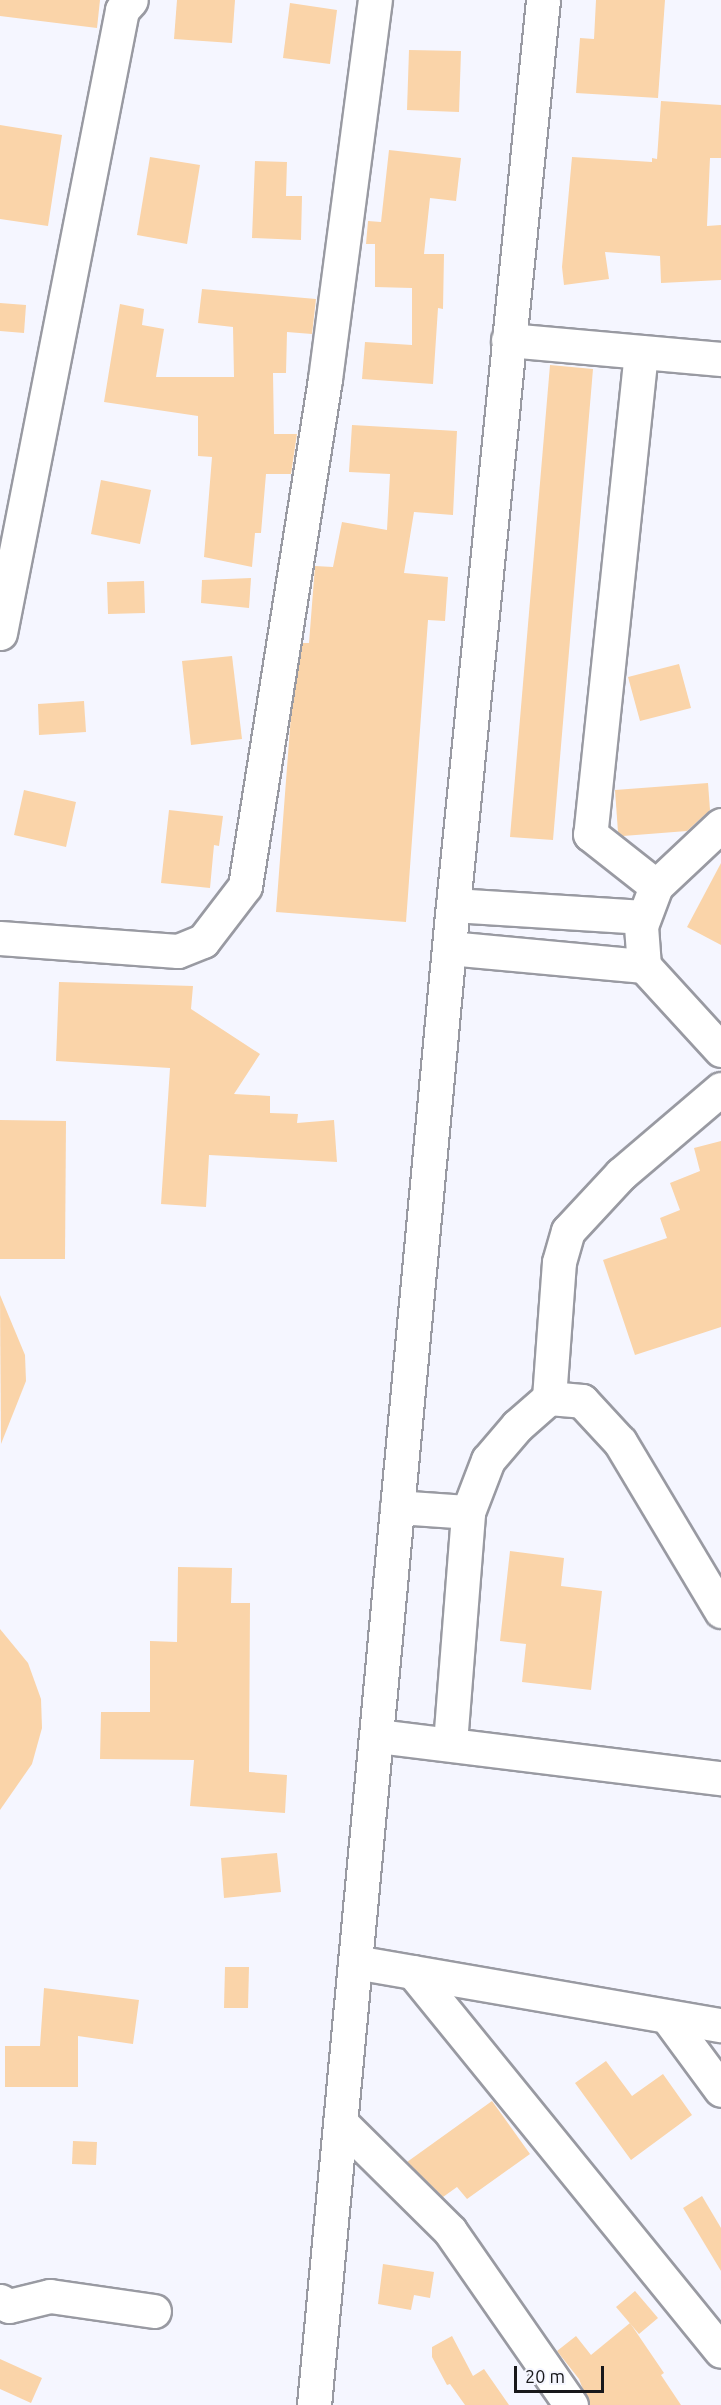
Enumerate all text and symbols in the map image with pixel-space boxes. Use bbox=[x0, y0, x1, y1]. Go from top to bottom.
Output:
scale bar bbox=[517, 2354, 607, 2392]
text: 20 m bbox=[525, 2366, 565, 2386]

